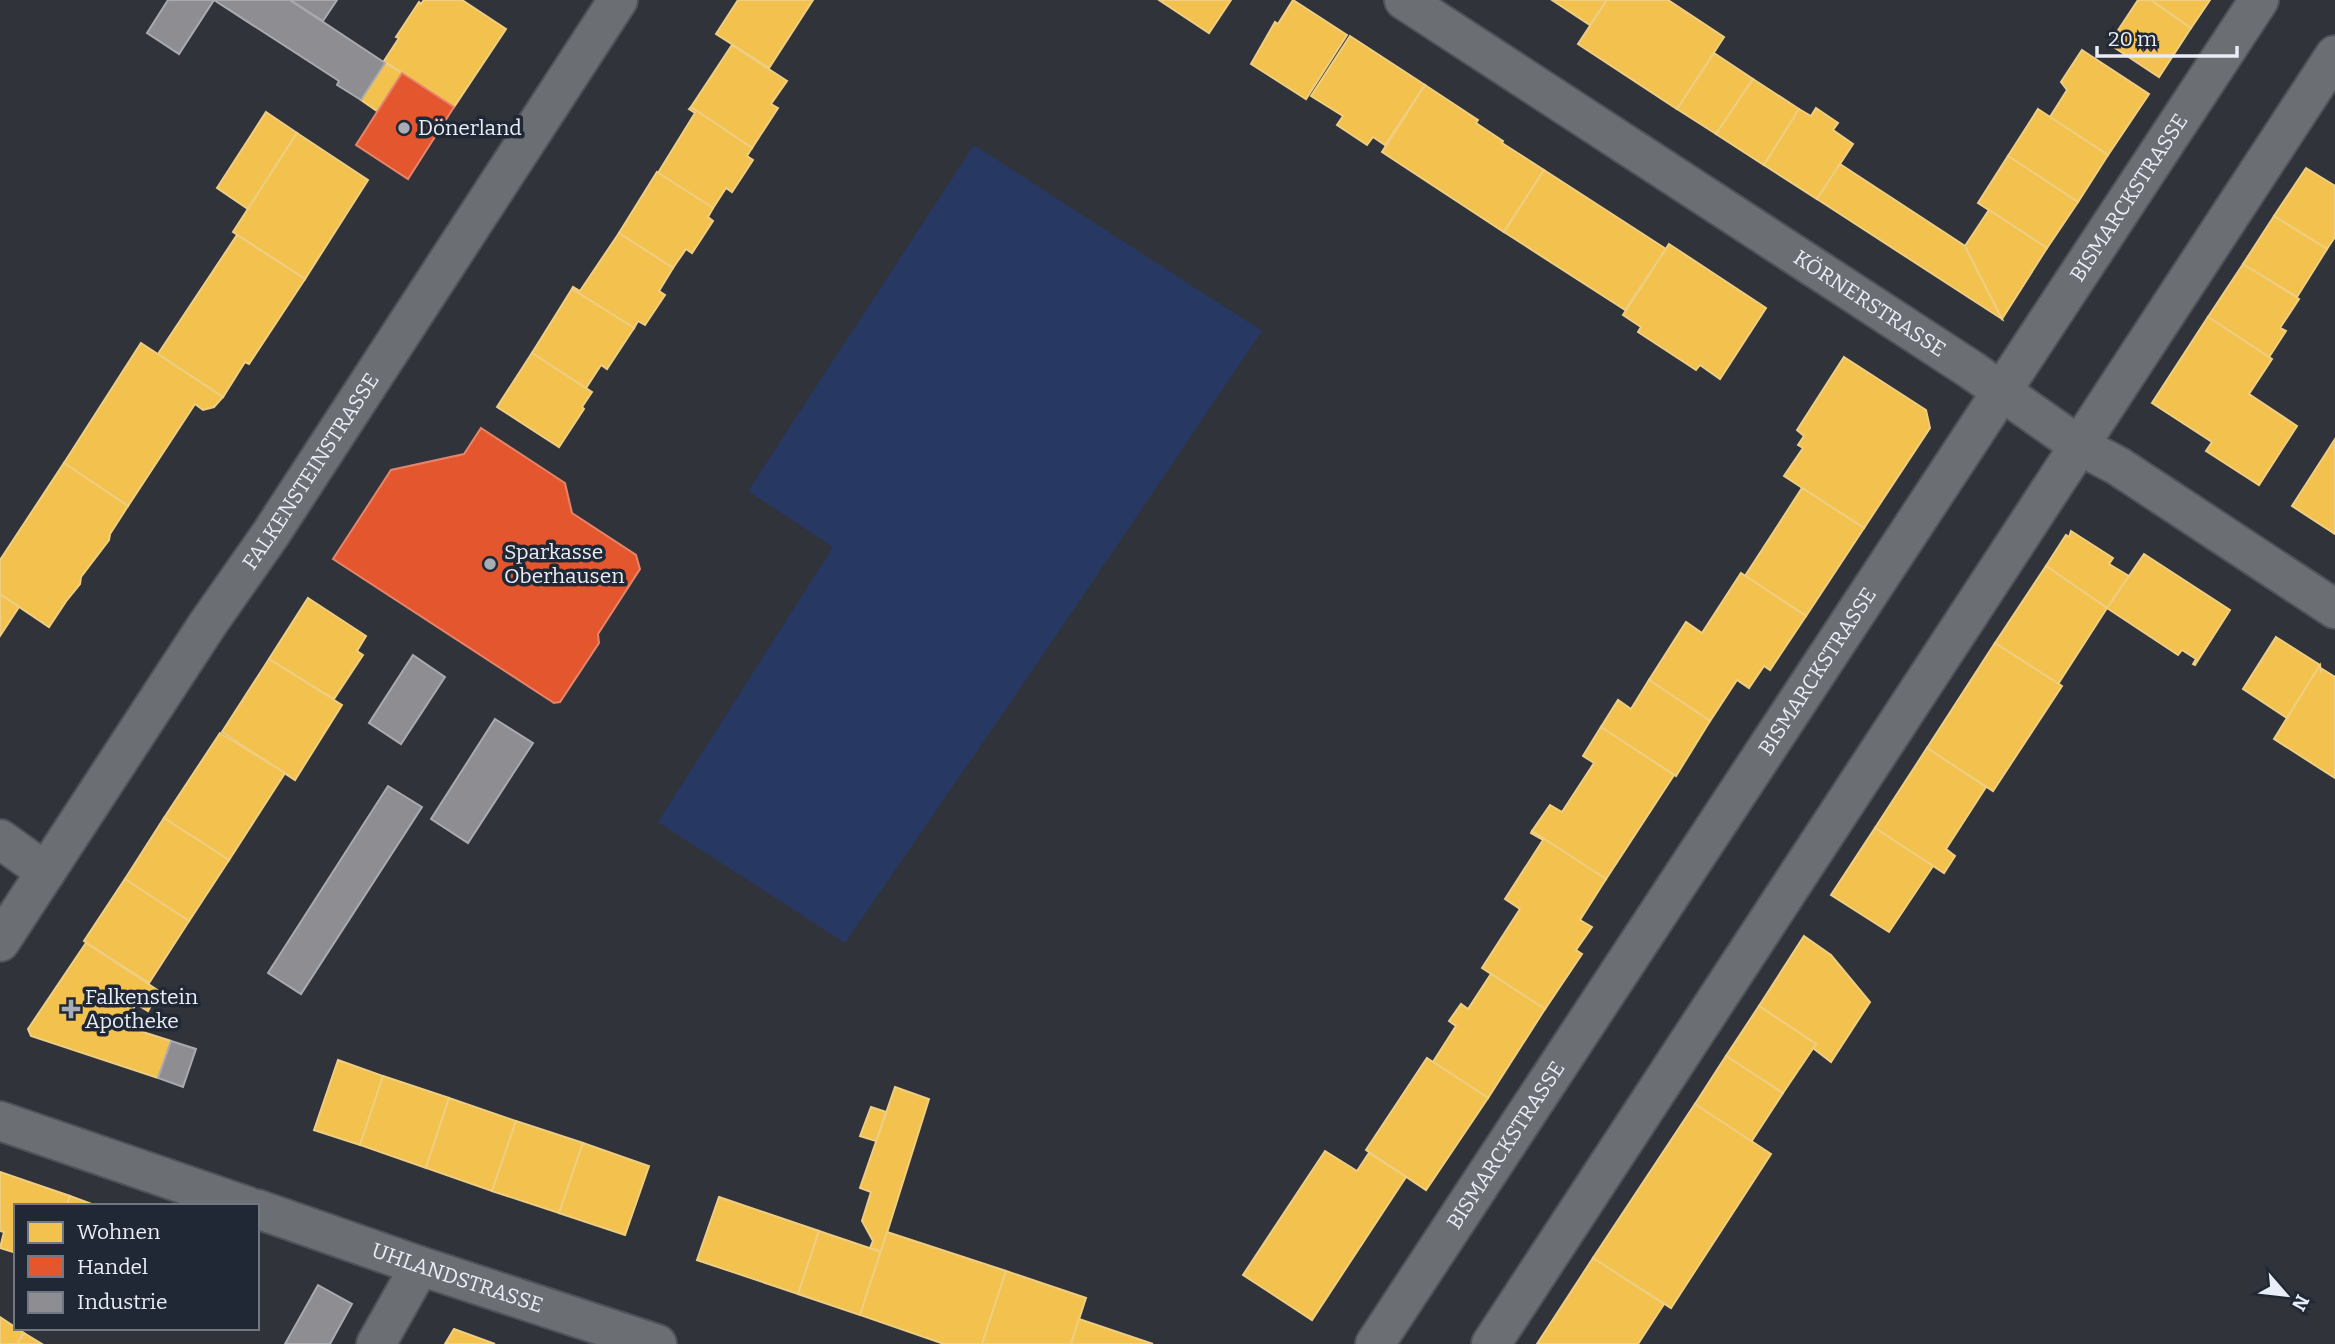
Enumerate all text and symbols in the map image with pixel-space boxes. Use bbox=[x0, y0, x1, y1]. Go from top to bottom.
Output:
scale bar bbox=[2097, 14, 2237, 58]
text: 20 m bbox=[2108, 26, 2157, 52]
street label: BISMARCKSTRASSE bbox=[2064, 109, 2194, 287]
place label: Dönerland bbox=[418, 115, 522, 141]
marker: Dönerland bbox=[396, 120, 412, 136]
street label: KÖRNERSTRASSE bbox=[1789, 245, 1951, 363]
street label: FALKENSTEINSTRASSE bbox=[237, 368, 385, 575]
place label: Sparkasse Oberhausen bbox=[504, 539, 624, 589]
marker: Sparkasse Oberhausen bbox=[482, 556, 498, 572]
street label: BISMARCKSTRASSE bbox=[1753, 583, 1882, 760]
place label: Falkenstein Apotheke bbox=[85, 984, 198, 1034]
marker: Falkenstein Apotheke bbox=[63, 1001, 79, 1017]
street label: BISMARCKSTRASSE bbox=[1441, 1056, 1570, 1234]
legend bbox=[14, 1204, 259, 1330]
text: Wohnen bbox=[77, 1219, 160, 1245]
street label: UHLANDSTRASSE bbox=[368, 1237, 546, 1319]
text: Handel bbox=[77, 1254, 148, 1280]
north arrow bbox=[2251, 1260, 2321, 1330]
text: Industrie bbox=[77, 1289, 168, 1315]
text: N bbox=[2287, 1291, 2314, 1315]

